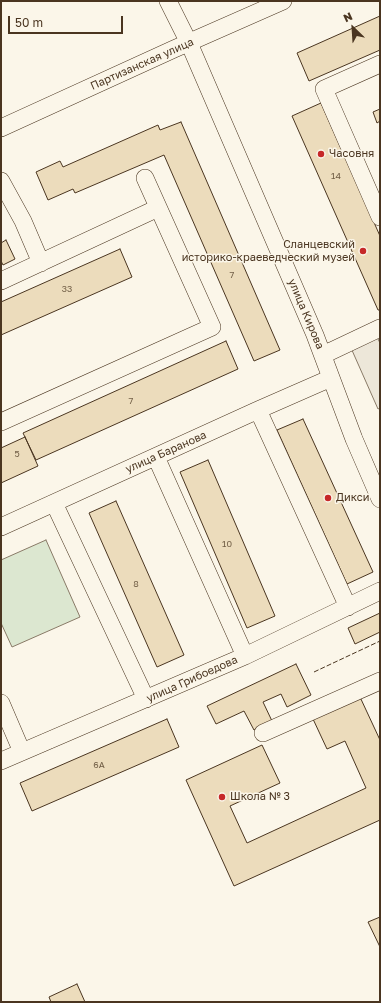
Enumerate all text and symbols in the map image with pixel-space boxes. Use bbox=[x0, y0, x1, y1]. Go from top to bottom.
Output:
scale bar bbox=[10, 8, 125, 34]
north arrow bbox=[333, 8, 373, 48]
text: N bbox=[341, 9, 354, 24]
text: 50 m bbox=[15, 15, 43, 30]
street label: Партизанская улица bbox=[88, 35, 196, 93]
place label: Часовня bbox=[329, 147, 374, 161]
marker: Часовня bbox=[316, 149, 326, 159]
house number: 14 bbox=[331, 171, 341, 181]
place label: Сланцевский историко-краеведческий музей bbox=[182, 238, 355, 264]
marker: Сланцевский историко-краеведческий музей bbox=[358, 246, 368, 256]
house number: 7 bbox=[230, 270, 234, 280]
street label: улица Кирова bbox=[285, 277, 327, 351]
house number: 33 bbox=[62, 284, 72, 294]
house number: 7 bbox=[129, 396, 133, 406]
street label: улица Баранова bbox=[123, 428, 209, 476]
house number: 5 bbox=[14, 449, 20, 459]
place label: Дикси bbox=[336, 491, 370, 505]
marker: Дикси bbox=[323, 493, 333, 503]
house number: 10 bbox=[222, 539, 232, 549]
house number: 8 bbox=[133, 579, 139, 589]
street label: улица Грибоедова bbox=[144, 653, 240, 705]
house number: 6А bbox=[93, 760, 105, 770]
place label: Школа № 3 bbox=[230, 790, 290, 804]
marker: Школа № 3 bbox=[217, 792, 227, 802]

